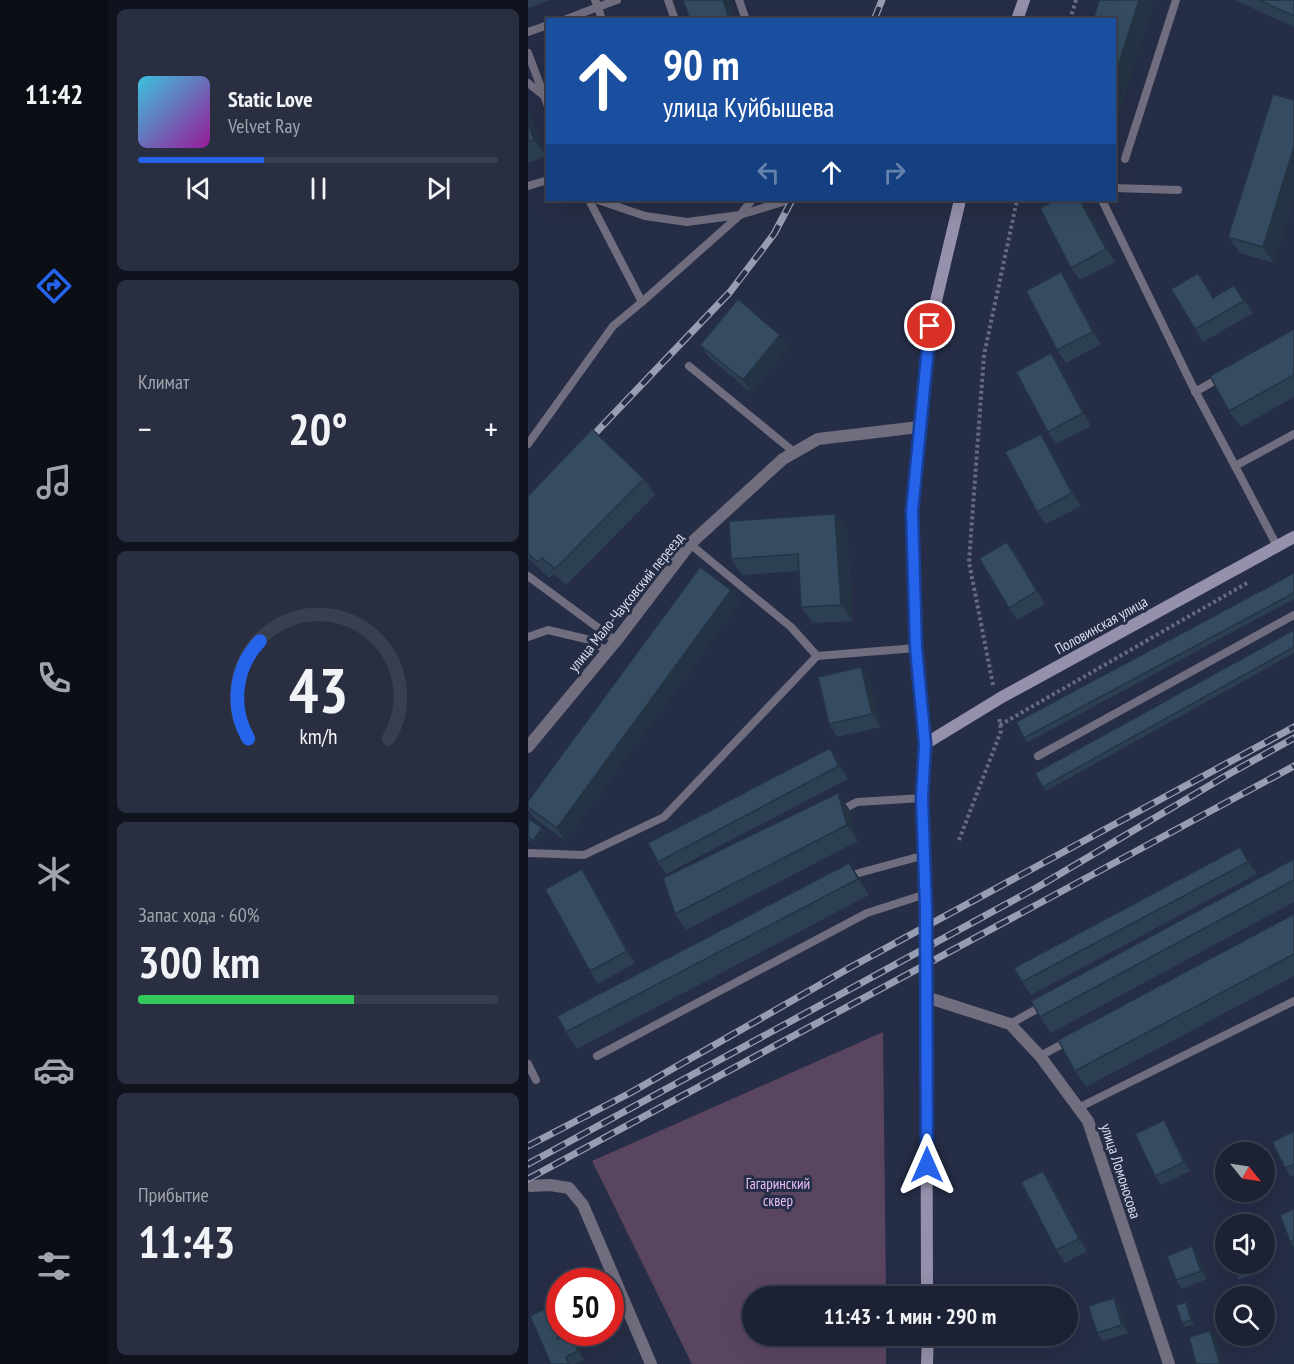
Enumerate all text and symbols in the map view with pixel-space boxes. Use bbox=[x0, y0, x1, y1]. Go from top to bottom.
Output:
text: 90 m bbox=[663, 37, 740, 92]
icon: ahead bbox=[564, 42, 642, 120]
text: 11:42 bbox=[25, 77, 83, 111]
text: Static Love bbox=[228, 85, 313, 113]
text: улица Куйбышева bbox=[663, 90, 834, 124]
text: Velvet Ray bbox=[228, 113, 300, 139]
icon: left bbox=[752, 156, 785, 189]
icon: ahead bbox=[815, 156, 848, 189]
icon: right bbox=[878, 156, 911, 189]
icon: previous bbox=[182, 172, 215, 205]
icon: pause bbox=[302, 172, 335, 205]
icon: next bbox=[422, 172, 455, 205]
icon: directions bbox=[33, 265, 75, 307]
pin bbox=[904, 300, 955, 351]
icon: arrive bbox=[913, 309, 946, 342]
text: Климат bbox=[138, 369, 189, 395]
text: 20° bbox=[288, 399, 348, 457]
text: − bbox=[138, 407, 152, 450]
text: + bbox=[484, 407, 498, 450]
icon: music bbox=[33, 461, 75, 503]
street label: улица Мало-Чаусовский переезд bbox=[564, 528, 688, 675]
street label: Половинская улица bbox=[1051, 592, 1151, 658]
text: 43 bbox=[288, 649, 348, 730]
icon: phone bbox=[33, 657, 75, 699]
text: km/h bbox=[299, 722, 337, 750]
icon: climate bbox=[33, 853, 75, 895]
text: Запас хода · 60% bbox=[138, 902, 259, 928]
text: 300 km bbox=[138, 932, 260, 990]
icon: car bbox=[33, 1049, 75, 1091]
street label: улица Ломоносова bbox=[1097, 1121, 1145, 1221]
position arrow bbox=[895, 1133, 959, 1197]
north arrow bbox=[1215, 1142, 1275, 1202]
map controls bbox=[1215, 1142, 1275, 1346]
park label: Гагаринский сквер bbox=[746, 1174, 810, 1210]
text: Прибытие bbox=[138, 1182, 209, 1208]
text: 11:43 bbox=[138, 1212, 235, 1270]
button: sound bbox=[1215, 1214, 1275, 1274]
icon: filters bbox=[33, 1245, 75, 1287]
speed limit sign: 50 bbox=[546, 1268, 624, 1346]
button: search bbox=[1215, 1286, 1275, 1346]
text: 11:43 · 1 мин · 290 m bbox=[824, 1302, 996, 1330]

